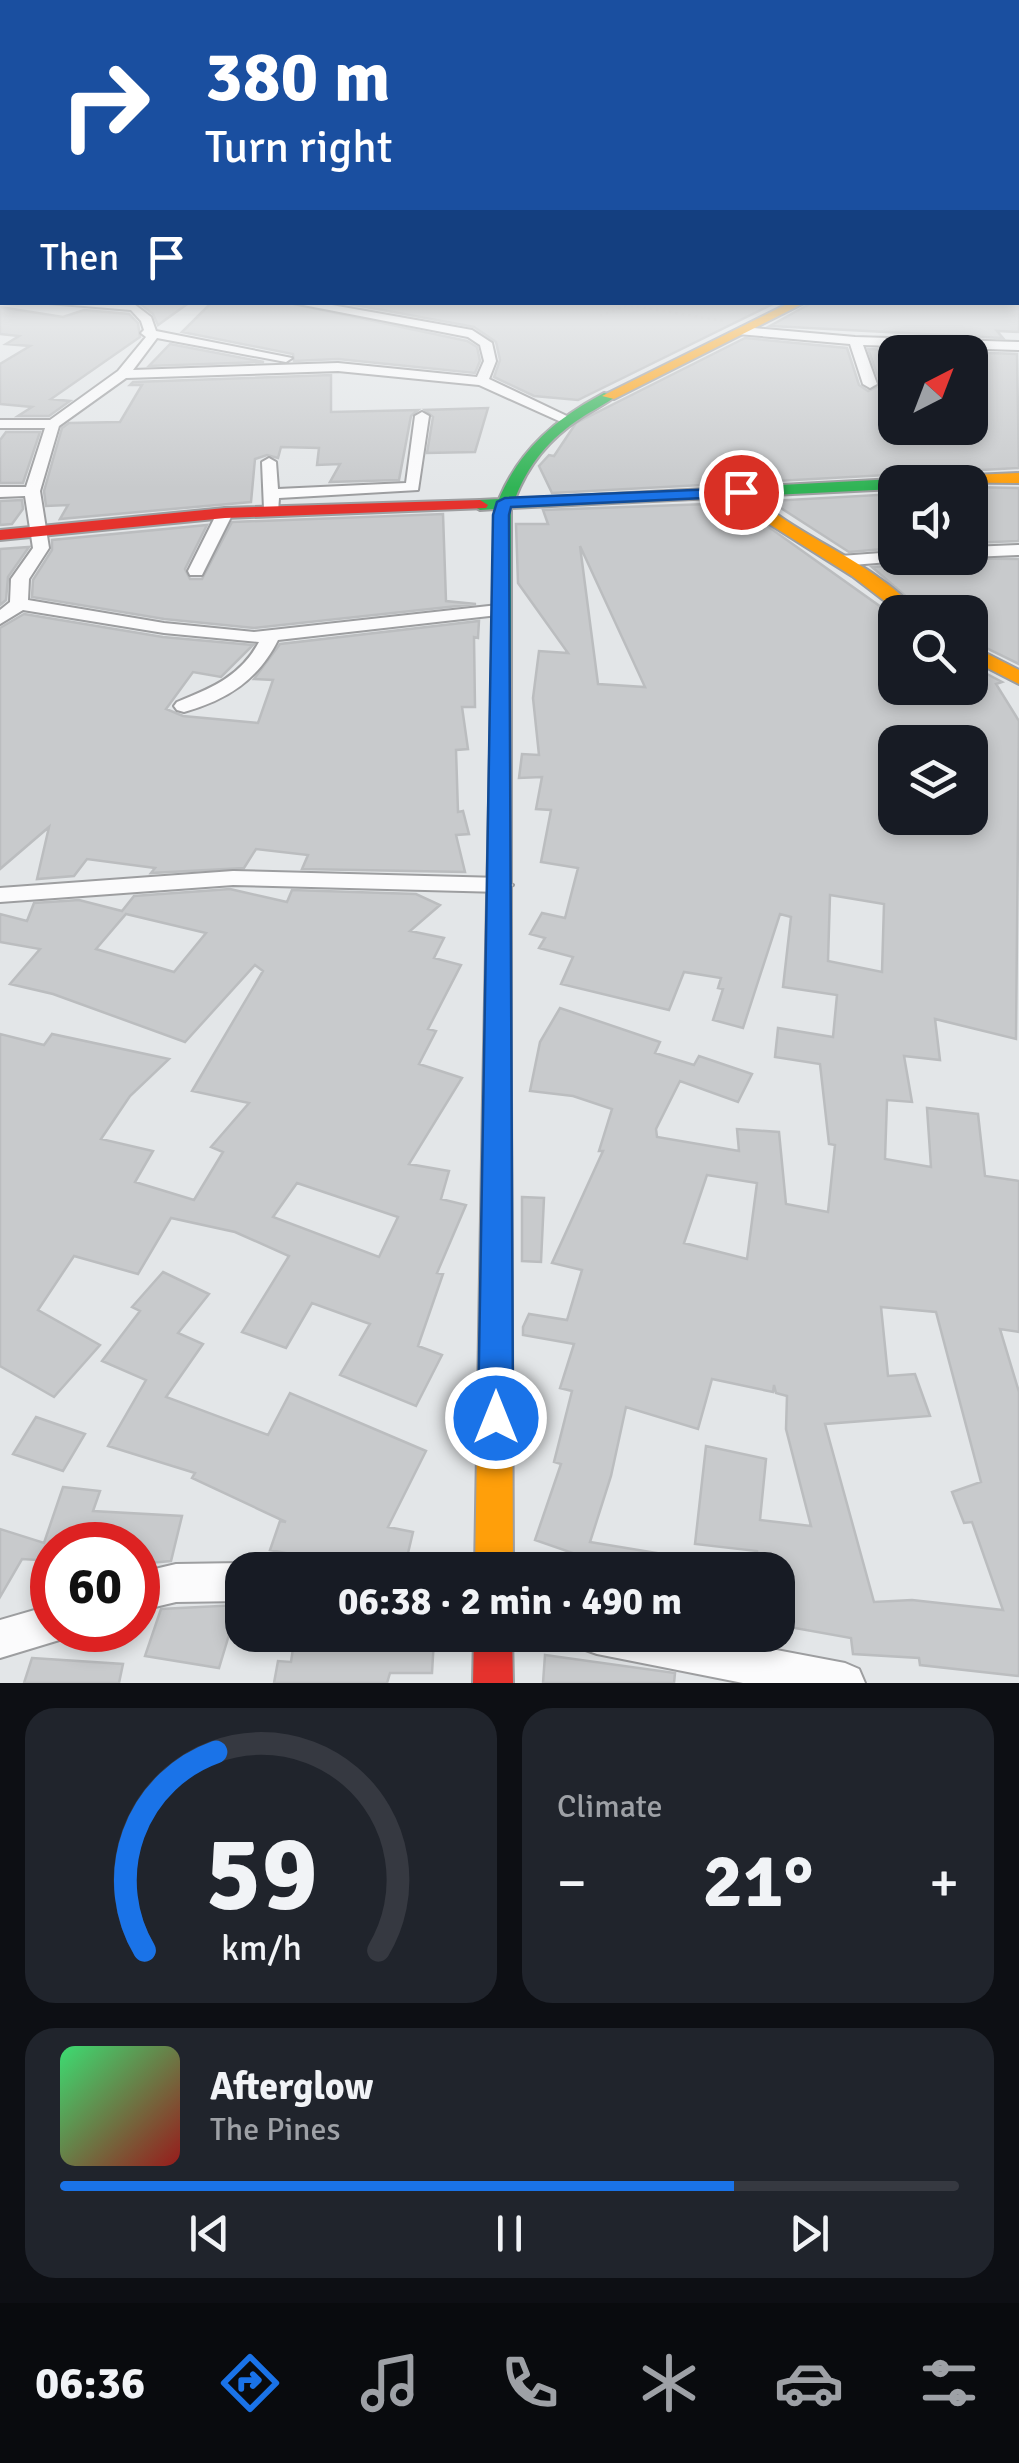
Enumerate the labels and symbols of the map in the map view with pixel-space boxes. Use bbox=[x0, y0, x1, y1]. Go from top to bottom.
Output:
north arrow bbox=[878, 335, 988, 445]
pin bbox=[699, 450, 784, 535]
position arrow bbox=[444, 1366, 548, 1470]
speed limit sign: 60 bbox=[30, 1522, 160, 1652]

